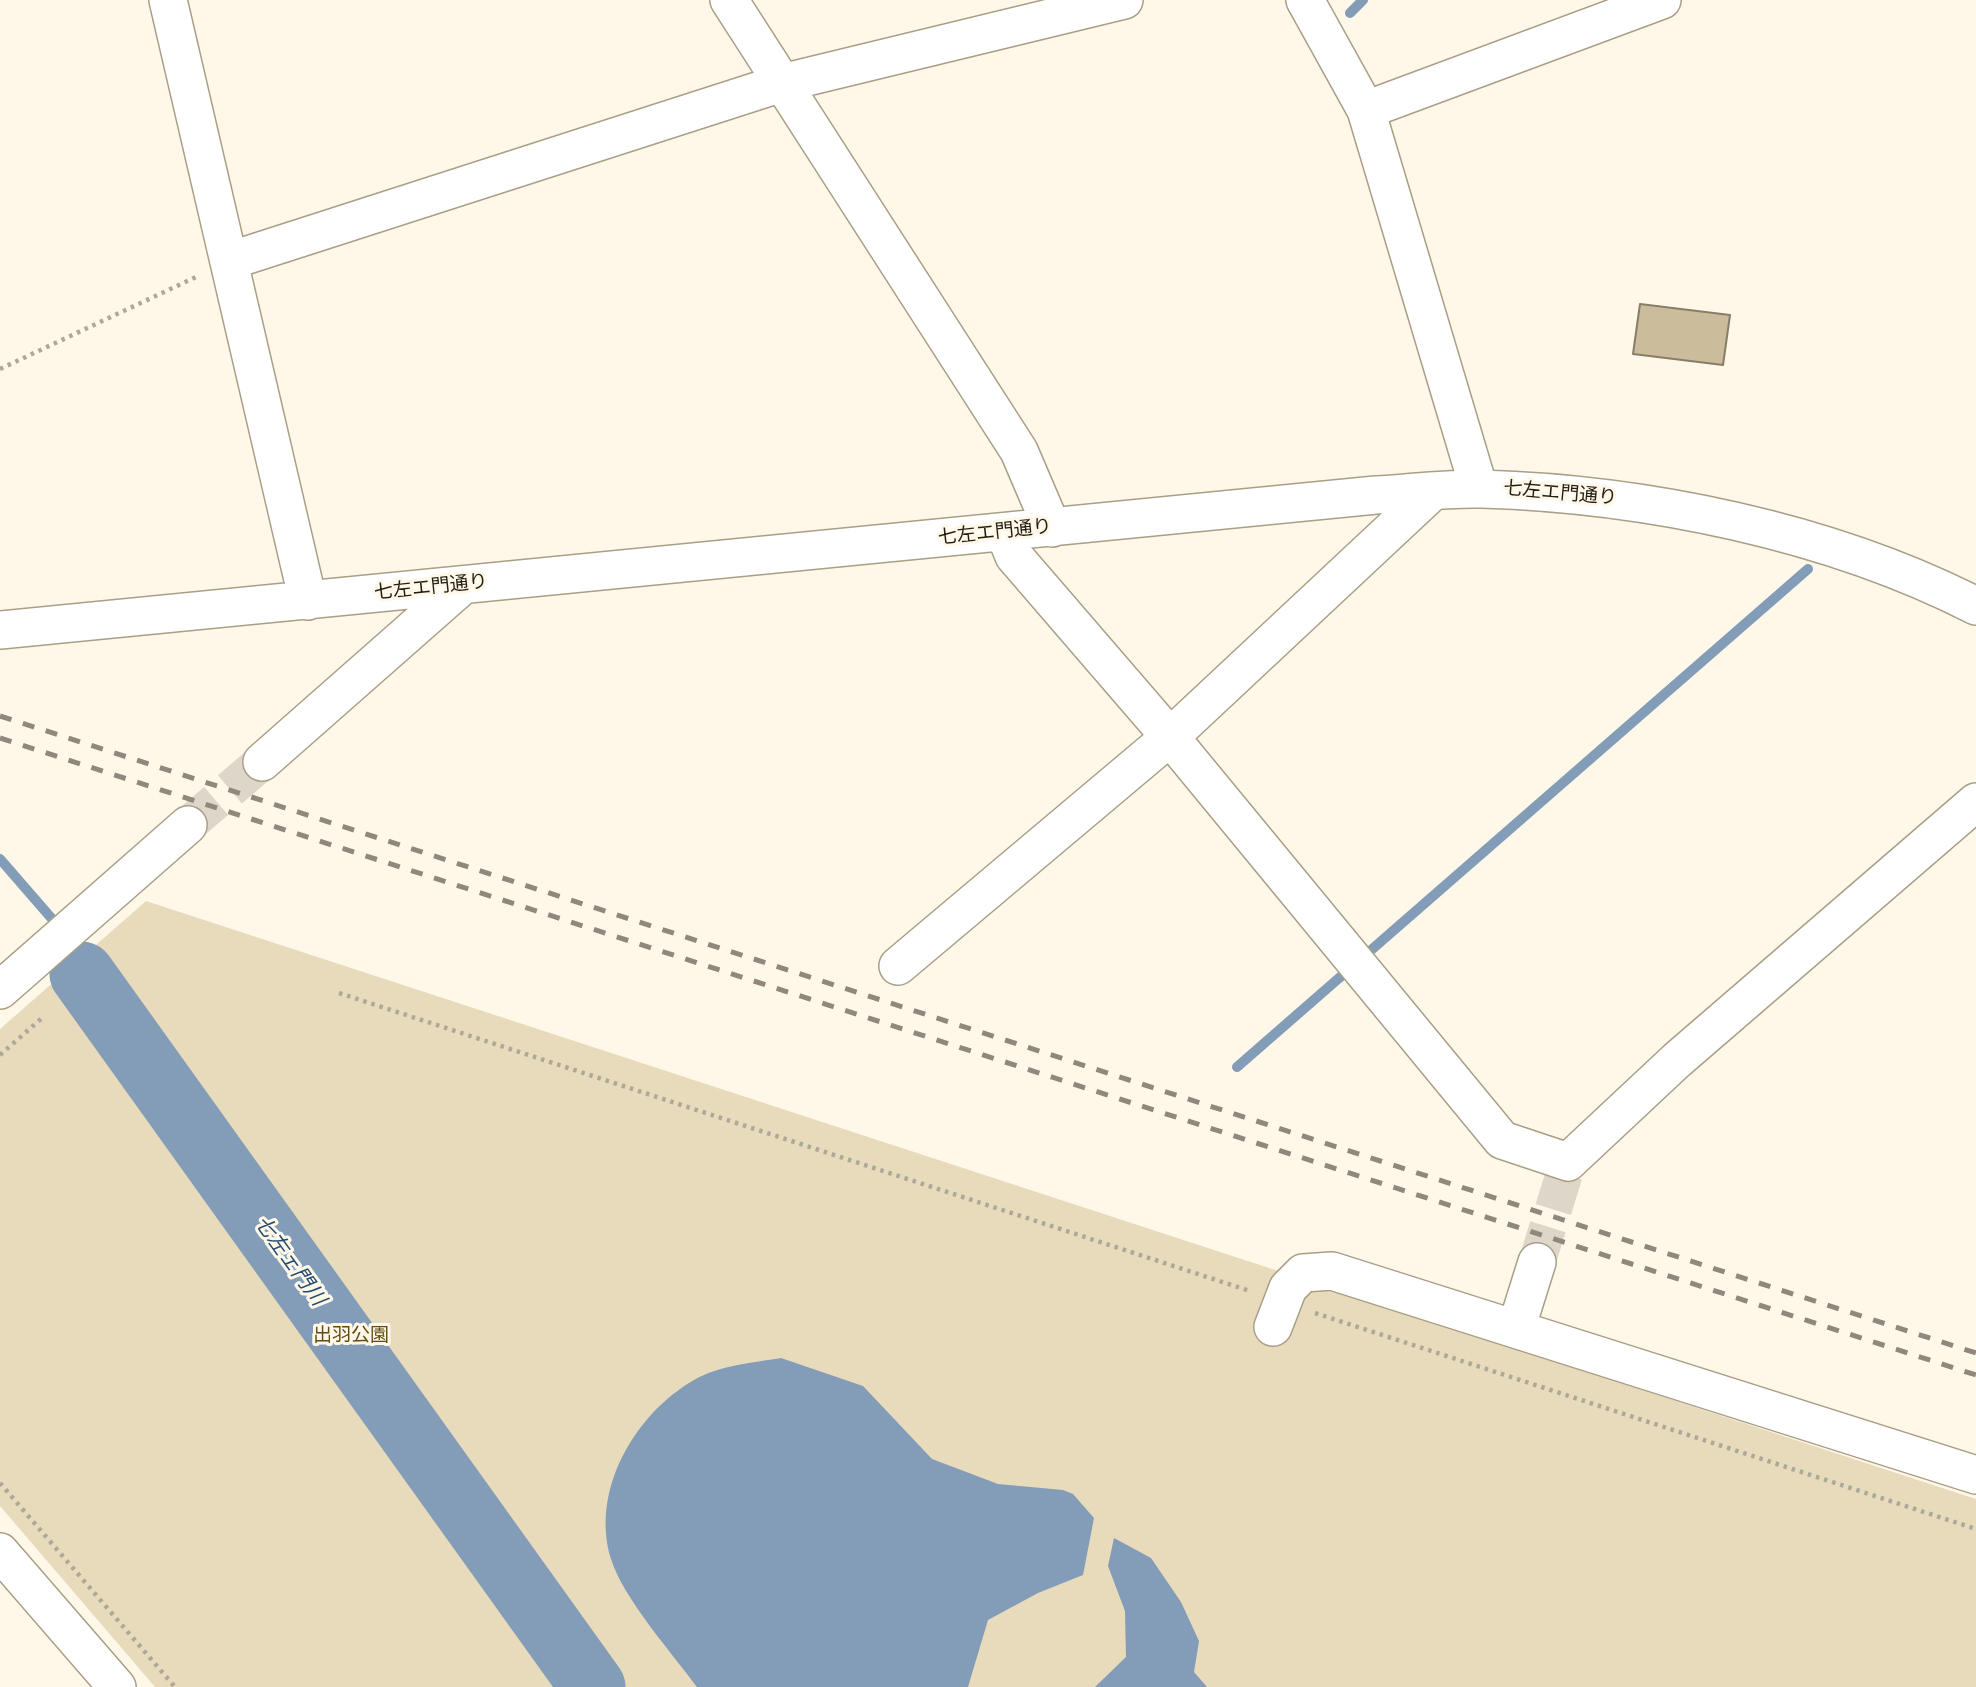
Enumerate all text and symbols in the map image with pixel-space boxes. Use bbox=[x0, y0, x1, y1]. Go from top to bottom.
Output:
street label: 七左エ門通り bbox=[1502, 479, 1618, 511]
street label: 七左エ門通り bbox=[937, 517, 1053, 551]
street label: 七左エ門通り bbox=[373, 572, 489, 606]
water label: 七左ェ門川 bbox=[247, 1212, 329, 1312]
park label: 出羽公園 bbox=[313, 1326, 389, 1348]

